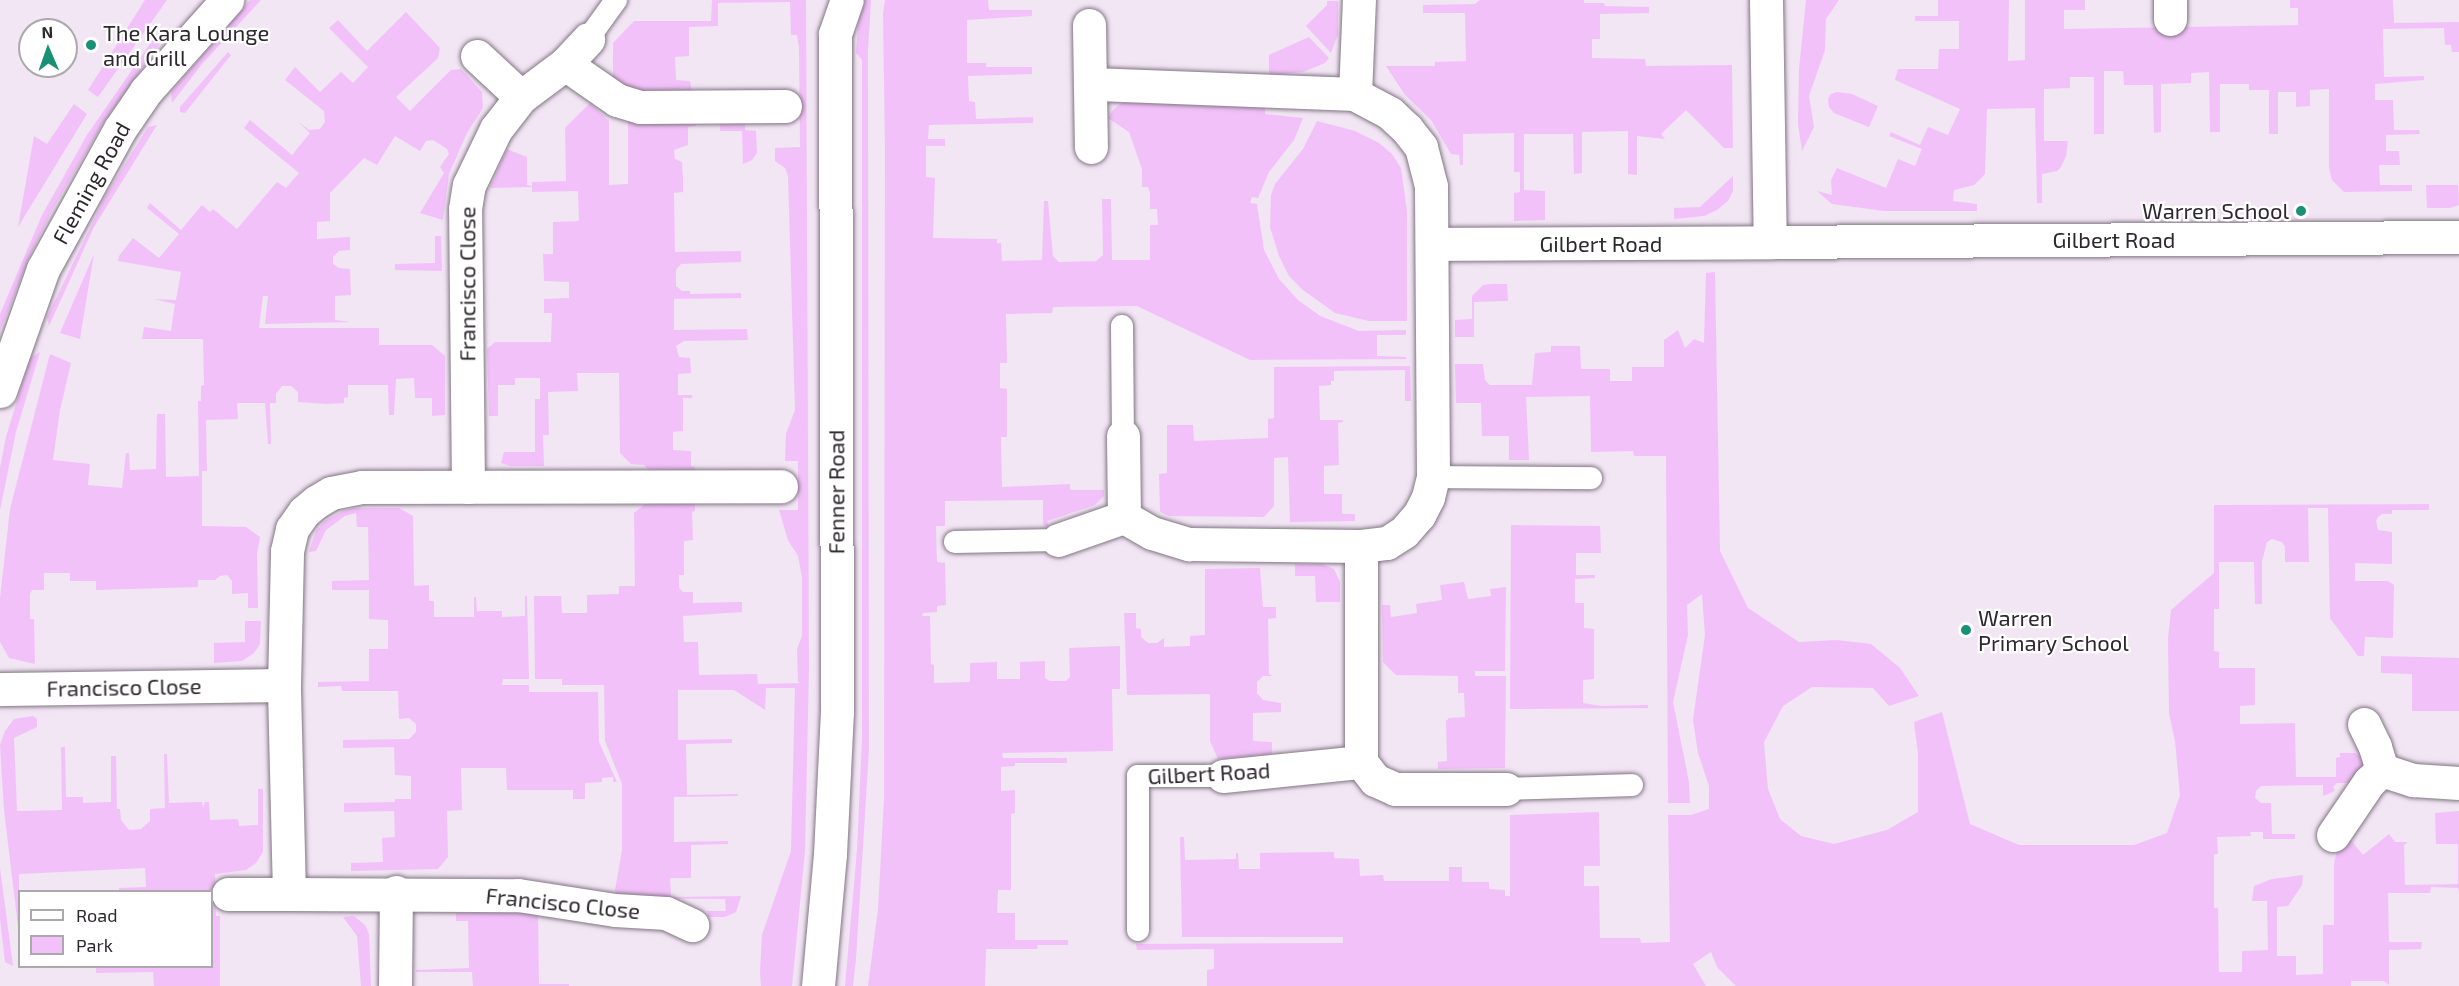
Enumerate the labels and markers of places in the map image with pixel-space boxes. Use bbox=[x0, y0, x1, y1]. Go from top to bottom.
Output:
place label: The Kara Lounge and Grill bbox=[103, 19, 269, 70]
marker: The Kara Lounge and Grill bbox=[84, 38, 98, 52]
place label: Warren School bbox=[2142, 198, 2289, 224]
marker: Warren School bbox=[2294, 204, 2308, 218]
place label: Warren Primary School bbox=[1978, 604, 2129, 656]
marker: Warren Primary School bbox=[1959, 623, 1973, 637]

